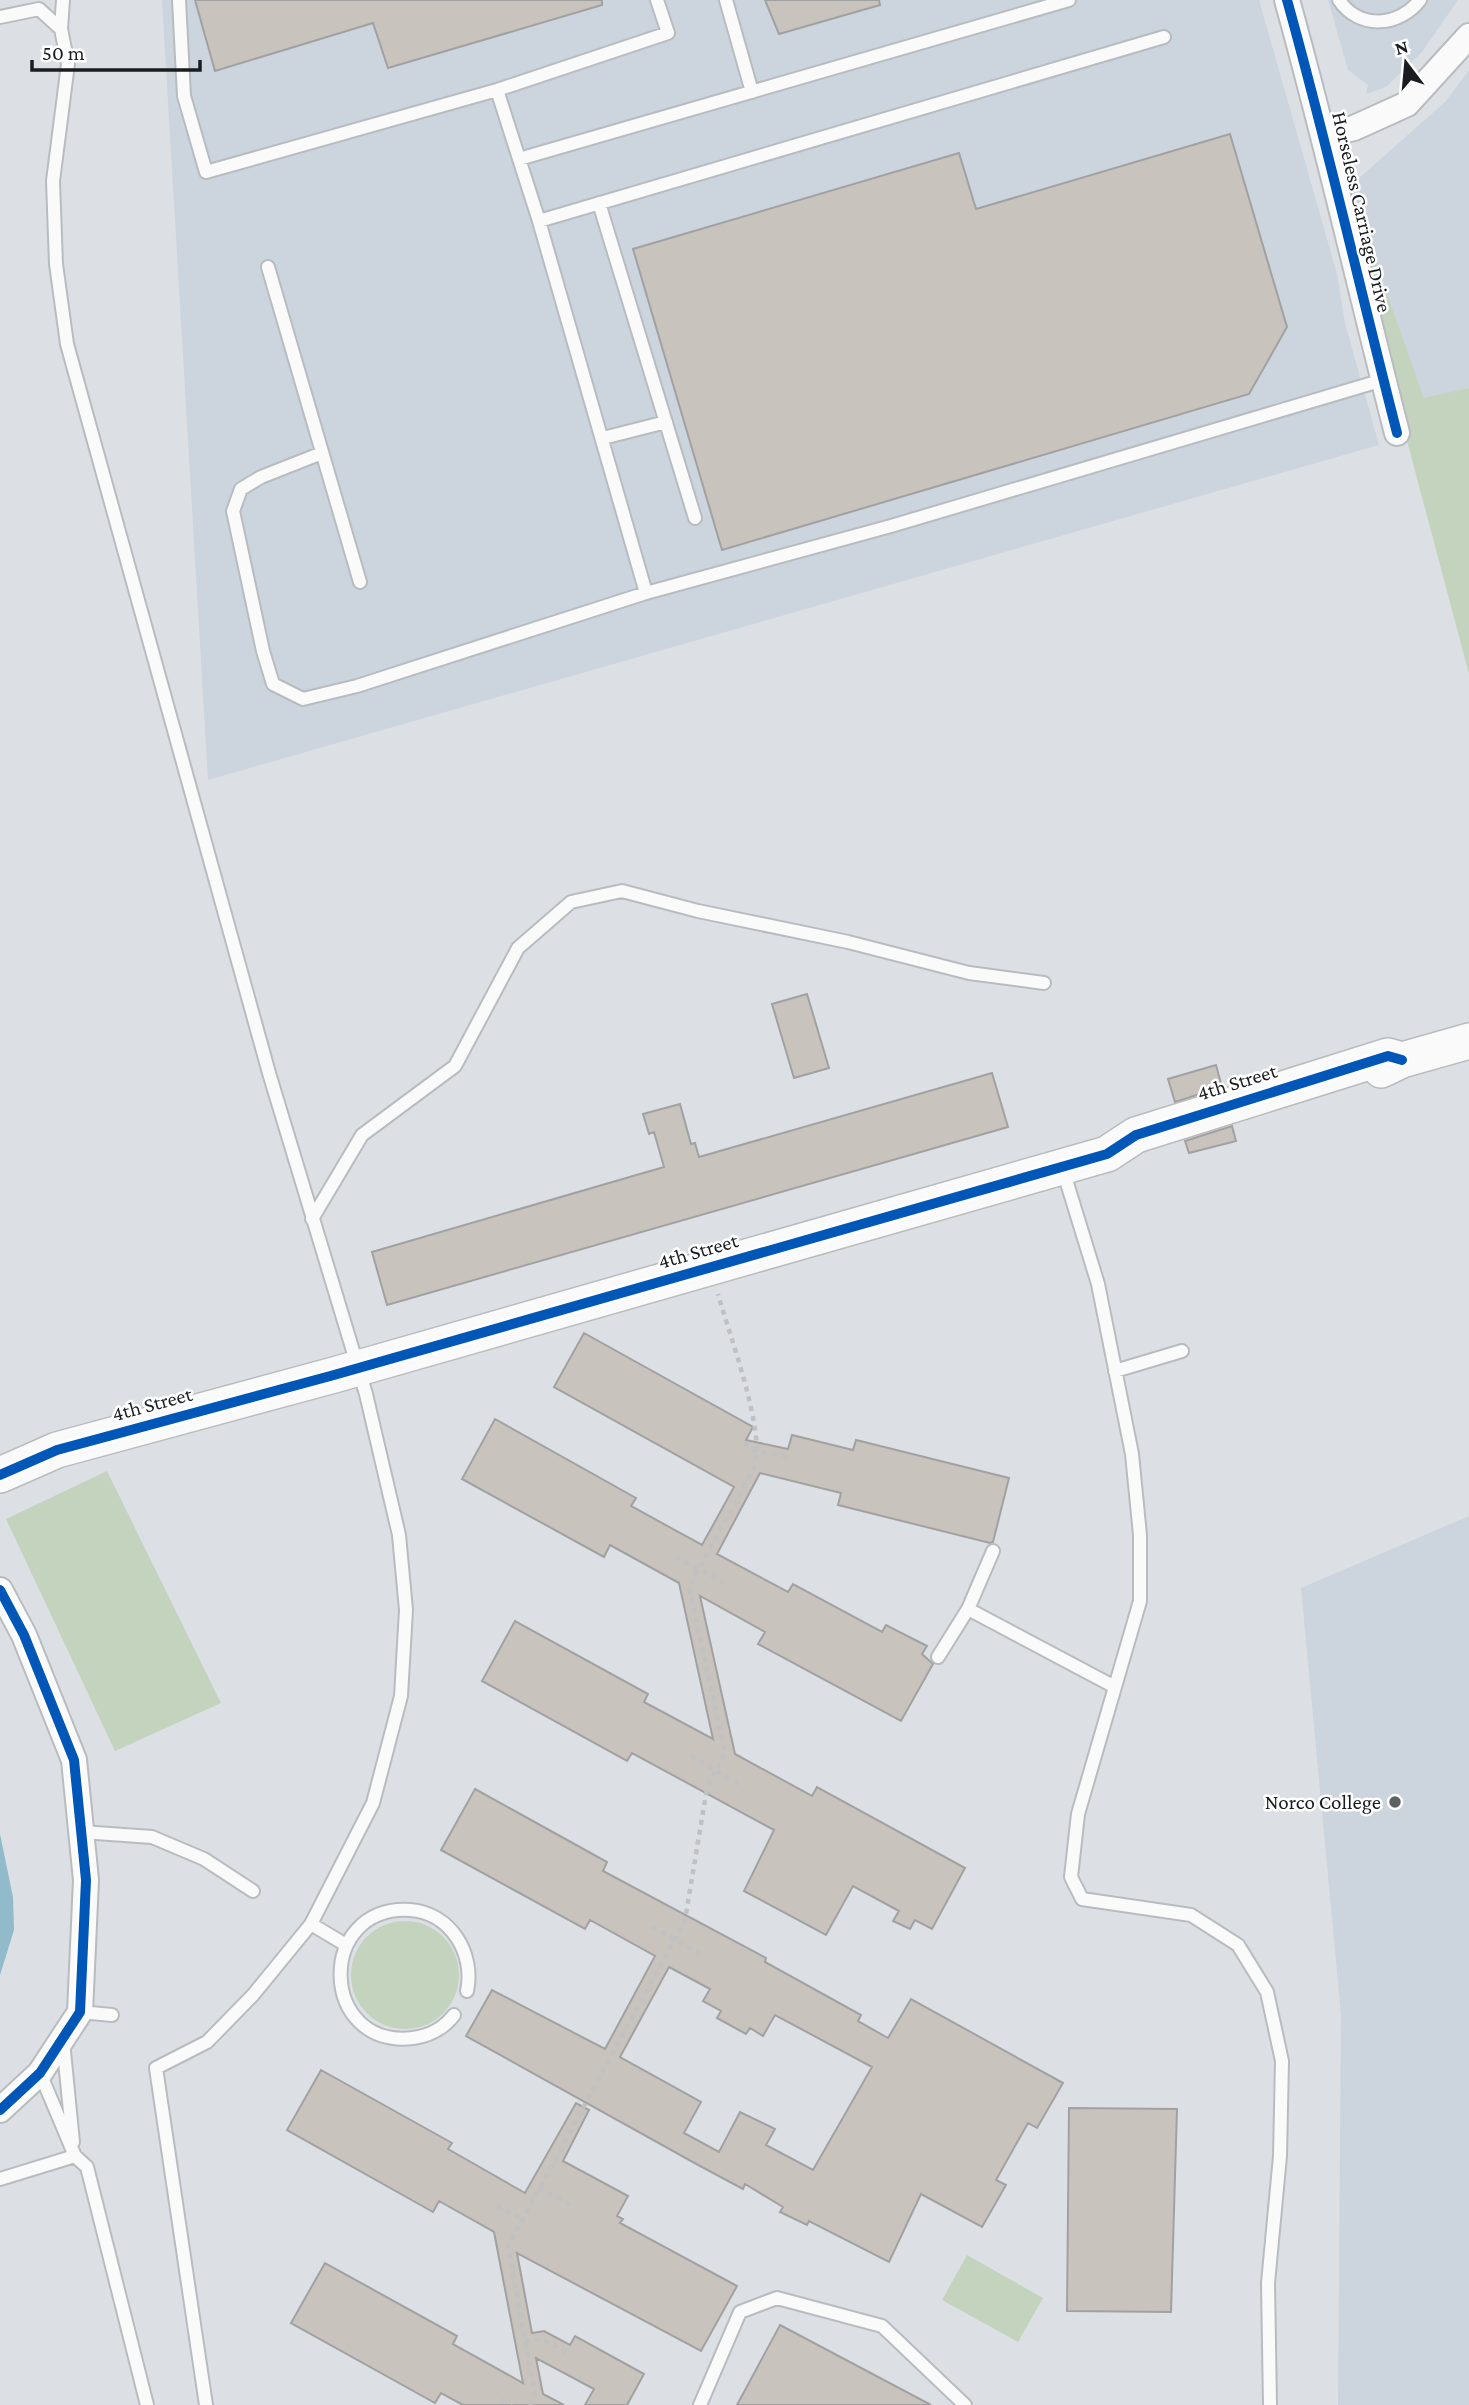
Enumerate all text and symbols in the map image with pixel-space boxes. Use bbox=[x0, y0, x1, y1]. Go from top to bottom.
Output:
scale bar bbox=[32, 28, 200, 72]
north arrow bbox=[1371, 28, 1441, 98]
text: N bbox=[1392, 35, 1411, 59]
text: 50 m bbox=[42, 41, 85, 65]
street label: Horseless Carriage Drive bbox=[1327, 109, 1397, 315]
street label: 4th Street bbox=[1194, 1058, 1281, 1105]
street label: 4th Street bbox=[655, 1228, 742, 1274]
street label: 4th Street bbox=[109, 1382, 196, 1426]
place label: Norco College bbox=[1265, 1790, 1381, 1814]
marker: Norco College bbox=[1387, 1794, 1403, 1810]

